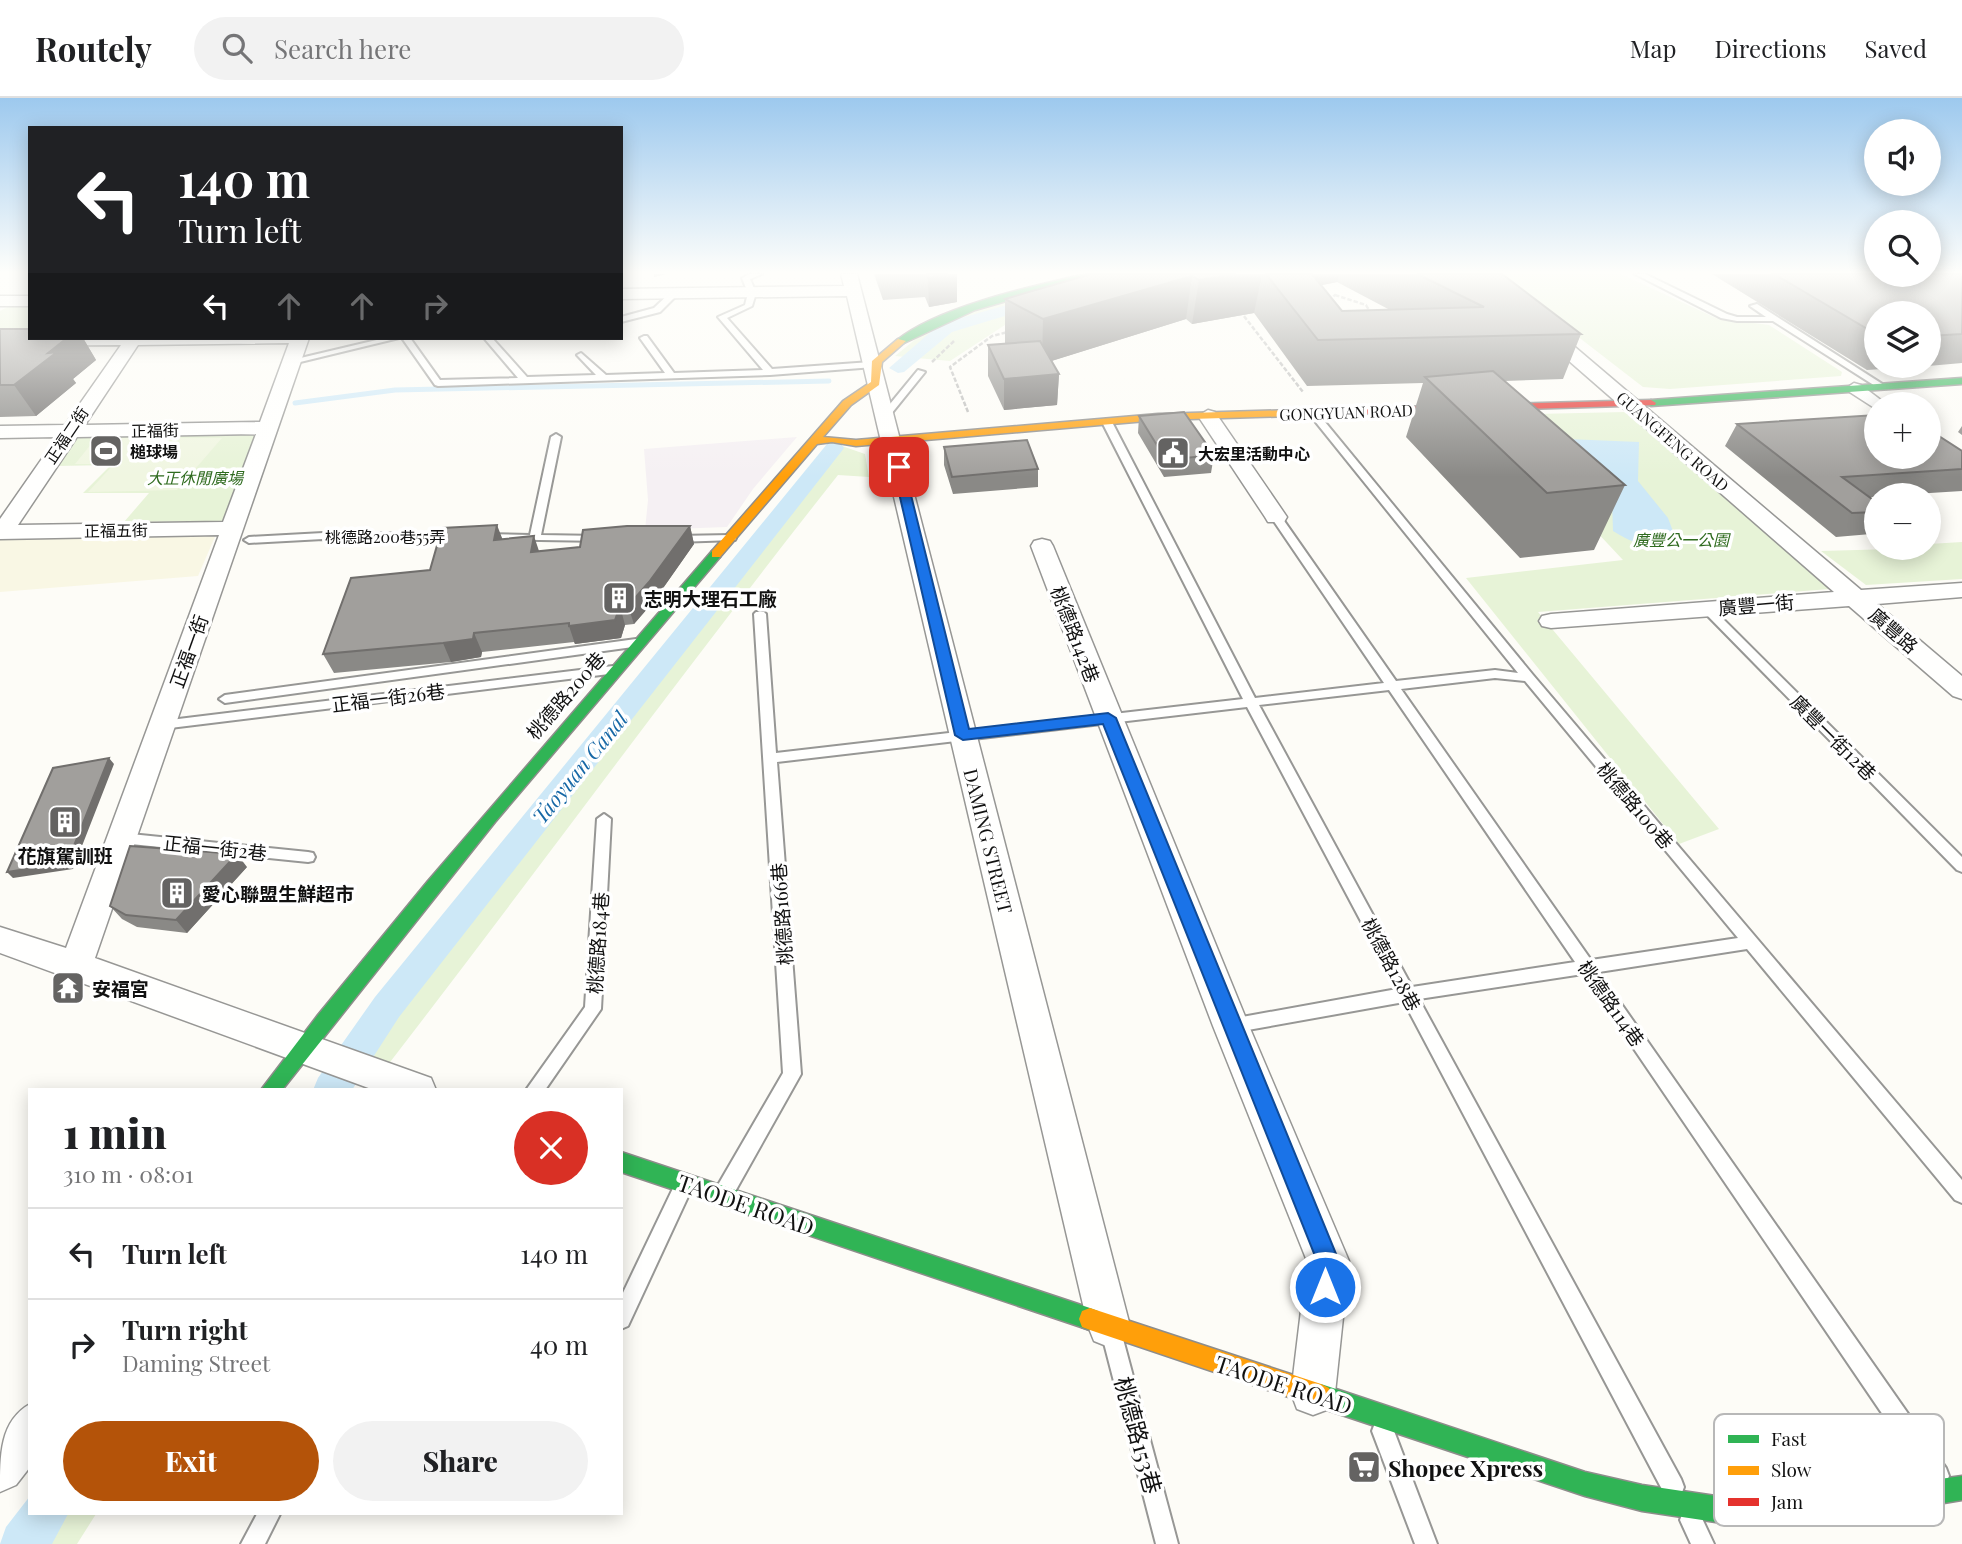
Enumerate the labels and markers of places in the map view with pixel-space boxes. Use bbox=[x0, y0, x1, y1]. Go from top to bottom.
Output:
sports icon: 槌球場 bbox=[87, 432, 125, 470]
public building icon: 大宏里活動中心 bbox=[1154, 434, 1192, 472]
pin bbox=[869, 437, 929, 497]
place label: 槌球場 bbox=[130, 441, 178, 462]
place label: 大宏里活動中心 bbox=[1198, 443, 1310, 464]
building icon: 志明大理石工廠 bbox=[600, 579, 638, 617]
place label: 志明大理石工廠 bbox=[644, 585, 777, 611]
building icon: 花旗駕訓班 bbox=[46, 803, 84, 841]
place label: 花旗駕訓班 bbox=[17, 842, 113, 868]
building icon: 愛心聯盟生鮮超市 bbox=[158, 874, 196, 912]
place label: 愛心聯盟生鮮超市 bbox=[202, 880, 354, 906]
temple icon: 安福宮 bbox=[49, 969, 87, 1007]
place label: 安福宮 bbox=[92, 975, 149, 1001]
supermarket icon: Shopee Xpress bbox=[1345, 1448, 1383, 1486]
place label: Shopee Xpress bbox=[1388, 1452, 1543, 1483]

